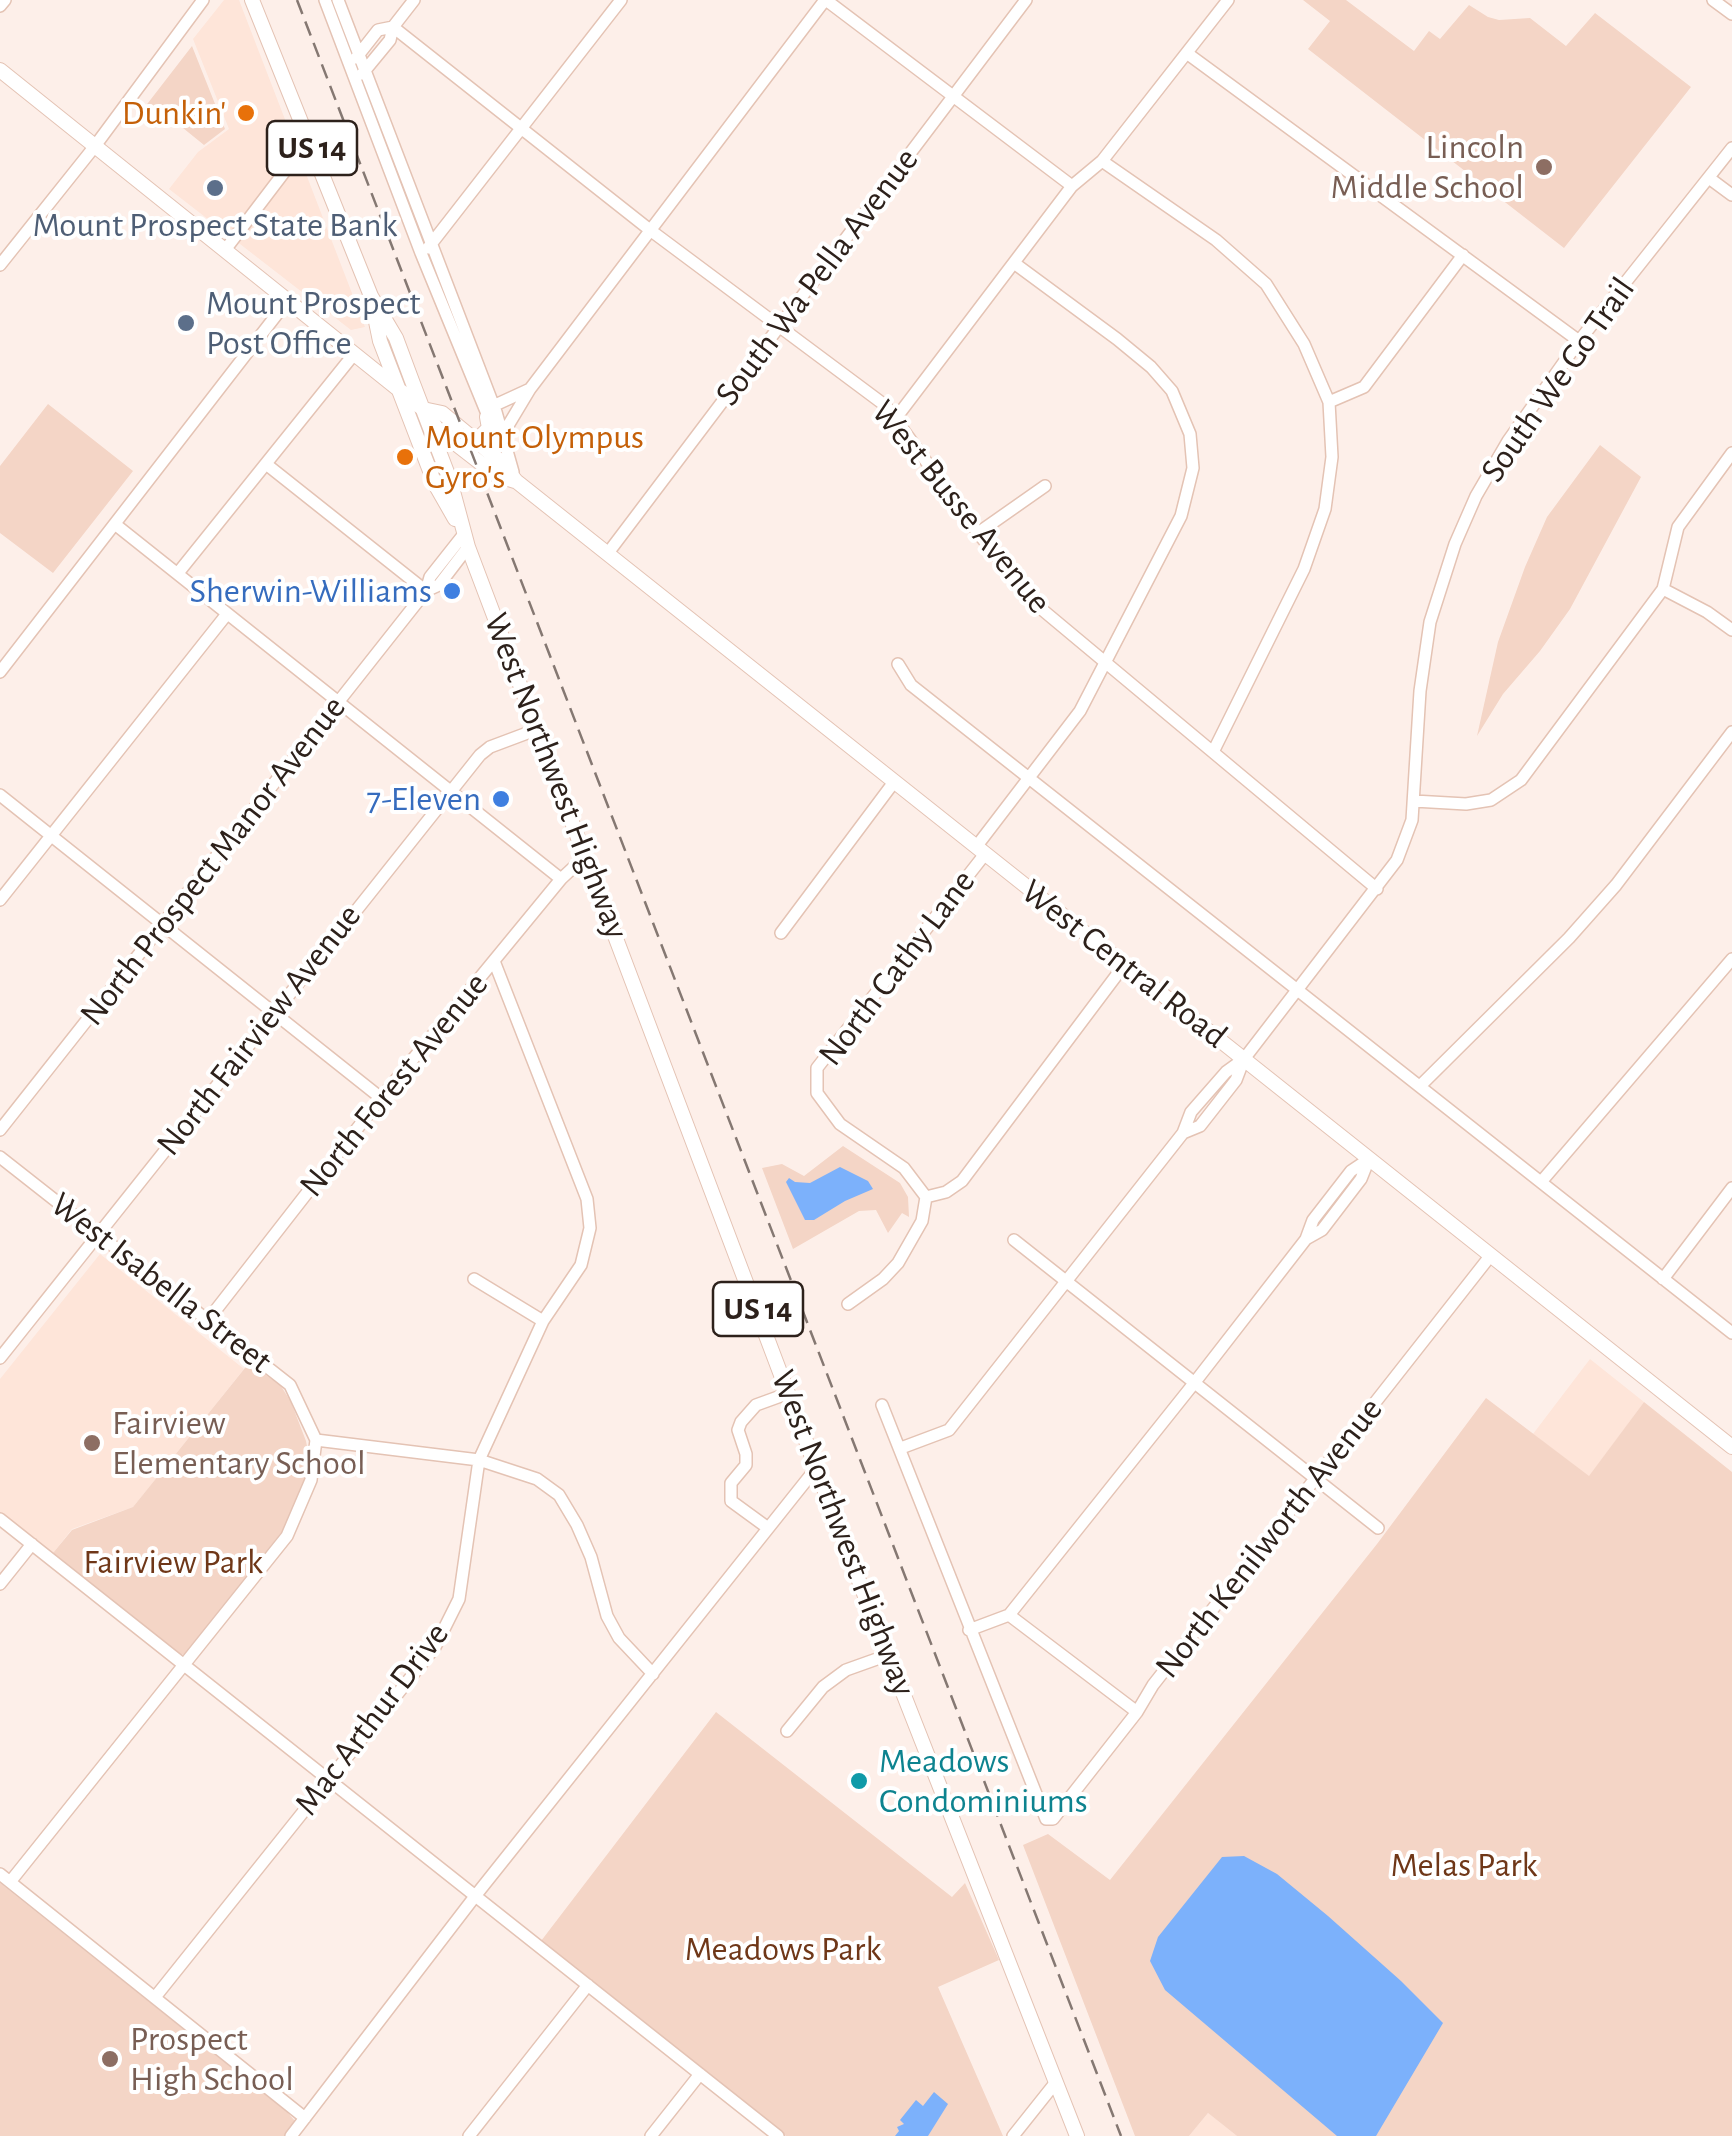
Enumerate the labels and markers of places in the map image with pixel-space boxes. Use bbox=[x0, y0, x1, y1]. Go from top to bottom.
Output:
place label: Dunkin' bbox=[122, 92, 226, 134]
marker: Dunkin' bbox=[235, 102, 257, 124]
place label: Lincoln Middle School bbox=[1331, 126, 1524, 208]
marker: Lincoln Middle School bbox=[1533, 156, 1555, 178]
marker: Mount Prospect State Bank bbox=[204, 177, 226, 199]
place label: Mount Prospect State Bank bbox=[32, 204, 398, 246]
place label: Mount Prospect Post Office bbox=[206, 282, 420, 364]
marker: Mount Prospect Post Office bbox=[175, 312, 197, 334]
place label: Mount Olympus Gyro's bbox=[425, 416, 644, 498]
marker: Mount Olympus Gyro's bbox=[394, 446, 416, 468]
place label: Sherwin-Williams bbox=[189, 570, 432, 612]
marker: Sherwin-Williams bbox=[441, 580, 463, 602]
place label: 7-Eleven bbox=[367, 778, 481, 820]
marker: 7-Eleven bbox=[490, 788, 512, 810]
place label: Fairview Elementary School bbox=[112, 1402, 366, 1484]
marker: Fairview Elementary School bbox=[81, 1432, 103, 1454]
place label: Meadows Condominiums bbox=[879, 1740, 1088, 1822]
marker: Meadows Condominiums bbox=[848, 1770, 870, 1792]
place label: Prospect High School bbox=[130, 2018, 294, 2100]
marker: Prospect High School bbox=[99, 2048, 121, 2070]

